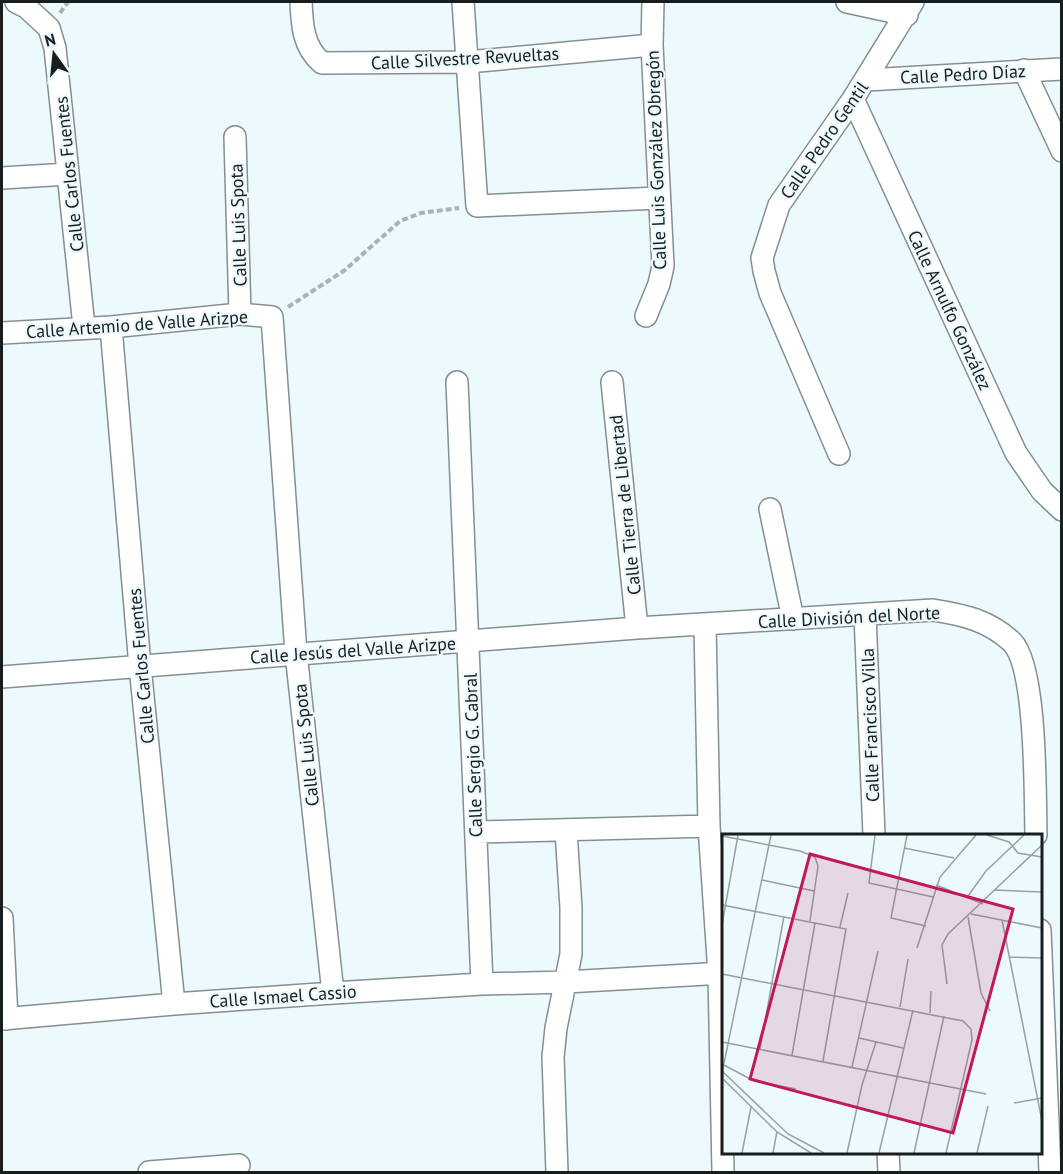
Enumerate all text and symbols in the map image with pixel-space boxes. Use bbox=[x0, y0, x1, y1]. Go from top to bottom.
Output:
north arrow bbox=[24, 24, 84, 84]
text: N bbox=[42, 28, 58, 51]
street label: Calle Silvestre Revueltas bbox=[370, 42, 560, 74]
street label: Calle Luis González Obregón bbox=[641, 50, 671, 270]
street label: Calle Pedro Díaz bbox=[900, 59, 1026, 89]
street label: Calle Pedro Gentil bbox=[775, 76, 874, 203]
street label: Calle Carlos Fuentes bbox=[49, 95, 89, 253]
street label: Calle Luis Spota bbox=[224, 163, 252, 287]
street label: Calle Arnulfo González bbox=[903, 226, 997, 394]
street label: Calle Artemio de Valle Arizpe bbox=[25, 305, 249, 343]
street label: Calle Tierra de Libertad bbox=[604, 414, 646, 596]
street label: Calle Carlos Fuentes bbox=[123, 587, 159, 745]
street label: Calle División del Norte bbox=[757, 601, 941, 633]
street label: Calle Jesús del Valle Arizpe bbox=[249, 631, 457, 669]
street label: Calle Francisco Villa bbox=[856, 648, 884, 802]
street label: Calle Sergio G. Cabral bbox=[459, 672, 487, 838]
street label: Calle Luis Spota bbox=[288, 683, 324, 807]
inset map bbox=[722, 834, 1042, 1153]
street label: Calle Ismael Cassio bbox=[209, 979, 357, 1013]

